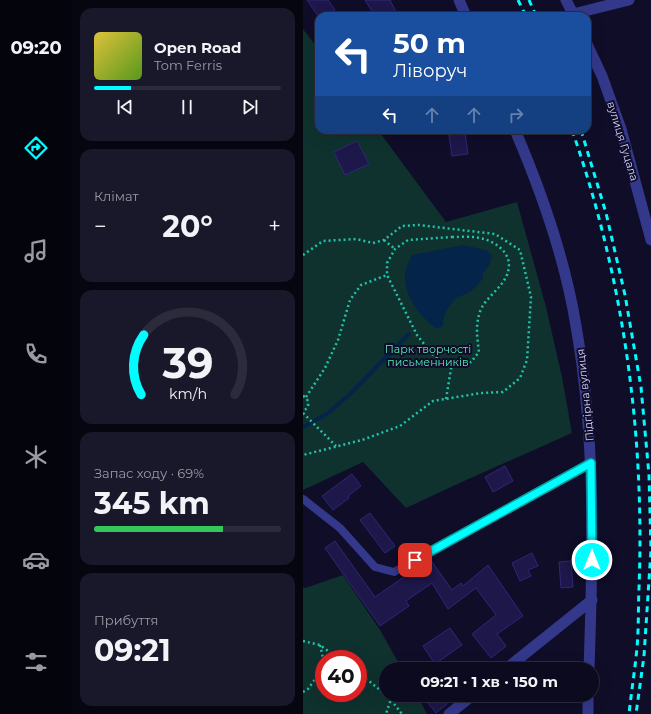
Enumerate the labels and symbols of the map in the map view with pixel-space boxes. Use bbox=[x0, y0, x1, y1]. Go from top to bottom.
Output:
street label: вулиця Гуцала bbox=[604, 99, 642, 183]
park label: Парк творчості письменників bbox=[385, 342, 471, 369]
street label: Підгірна вулиця bbox=[573, 348, 597, 442]
position arrow bbox=[571, 539, 613, 581]
pin bbox=[398, 543, 432, 577]
speed limit sign: 40 bbox=[315, 650, 367, 702]

